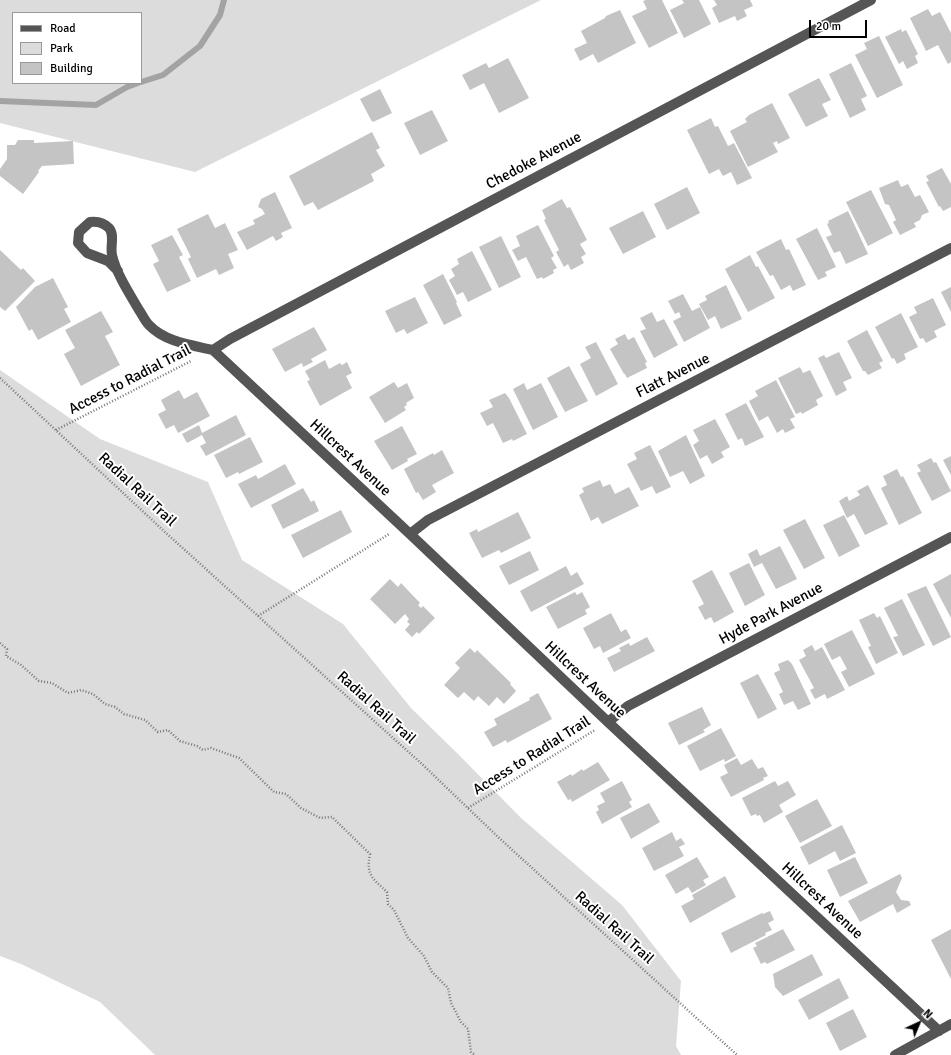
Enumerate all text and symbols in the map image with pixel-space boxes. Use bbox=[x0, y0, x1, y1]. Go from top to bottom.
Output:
legend bbox=[12, 12, 142, 84]
scale bar bbox=[811, 12, 869, 38]
text: 20 m bbox=[816, 19, 841, 34]
text: Road bbox=[50, 21, 76, 36]
text: Park bbox=[50, 41, 73, 56]
text: Building bbox=[50, 61, 93, 76]
street label: Chedoke Avenue bbox=[483, 128, 585, 194]
street label: Access to Radial Trail bbox=[66, 341, 194, 419]
street label: Flatt Avenue bbox=[633, 350, 713, 402]
street label: Hillcrest Avenue bbox=[306, 416, 394, 500]
street label: Radial Rail Trail bbox=[94, 449, 180, 531]
street label: Hyde Park Avenue bbox=[716, 579, 826, 649]
street label: Hillcrest Avenue bbox=[541, 638, 629, 722]
street label: Radial Rail Trail bbox=[333, 668, 419, 748]
street label: Access to Radial Trail bbox=[470, 713, 594, 799]
street label: Hillcrest Avenue bbox=[778, 859, 866, 943]
street label: Radial Rail Trail bbox=[571, 888, 657, 968]
north arrow bbox=[899, 1003, 939, 1043]
text: N bbox=[920, 1007, 935, 1021]

